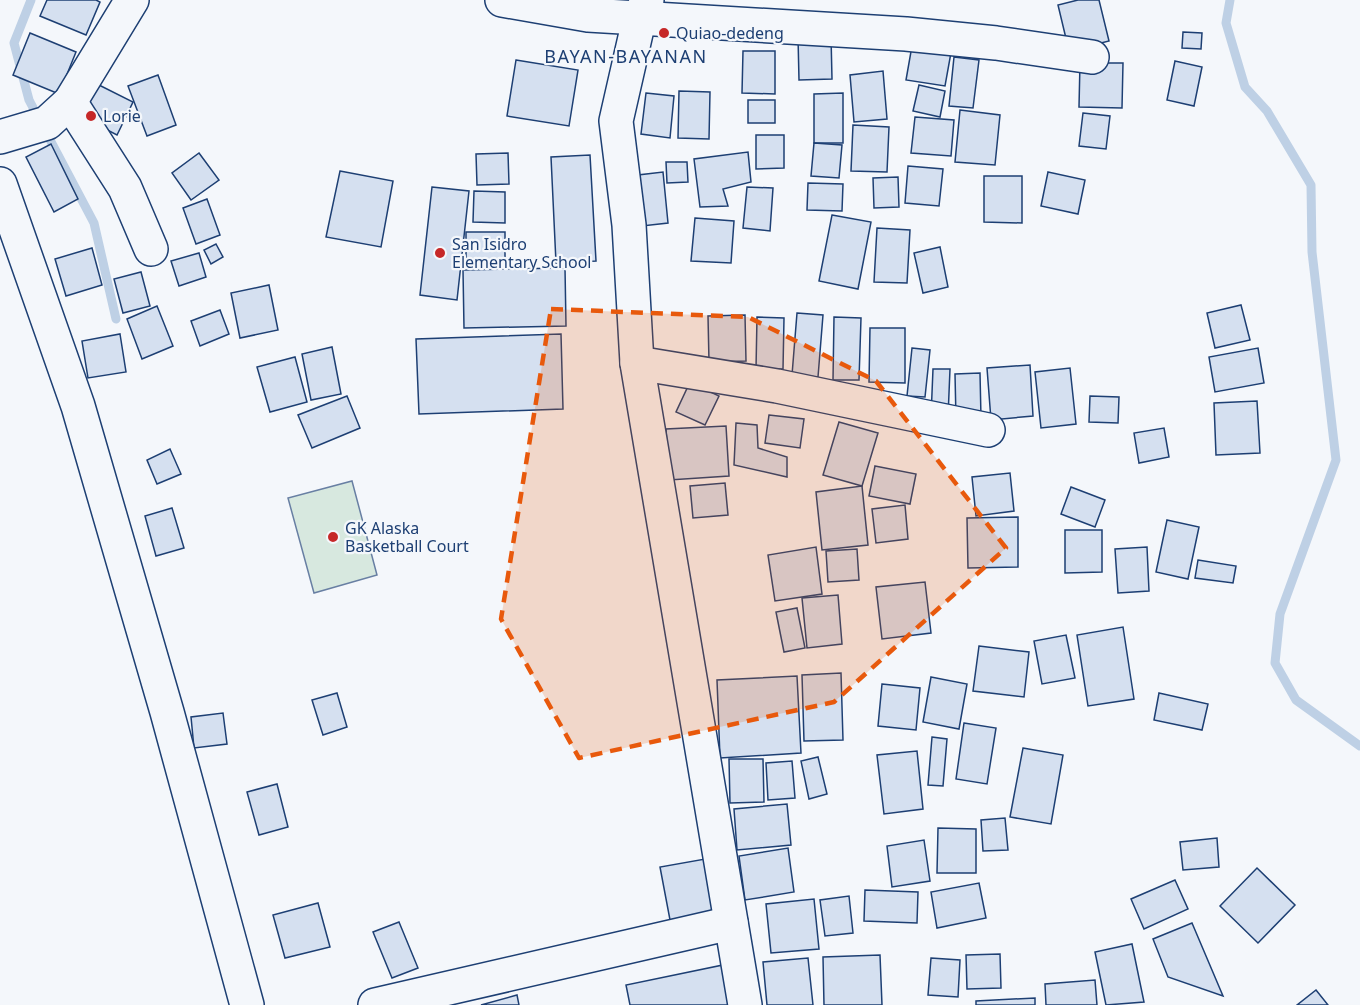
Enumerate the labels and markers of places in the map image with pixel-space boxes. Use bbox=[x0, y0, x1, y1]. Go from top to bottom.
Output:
place label: Quiao-dedeng bbox=[676, 22, 784, 44]
marker: Quiao-dedeng bbox=[657, 26, 671, 40]
place label: Lorie bbox=[103, 105, 141, 127]
marker: Lorie bbox=[84, 109, 98, 123]
place label: San Isidro Elementary School bbox=[452, 233, 591, 273]
marker: San Isidro Elementary School bbox=[433, 246, 447, 260]
place label: GK Alaska Basketball Court bbox=[345, 517, 469, 557]
marker: GK Alaska Basketball Court bbox=[326, 530, 340, 544]

